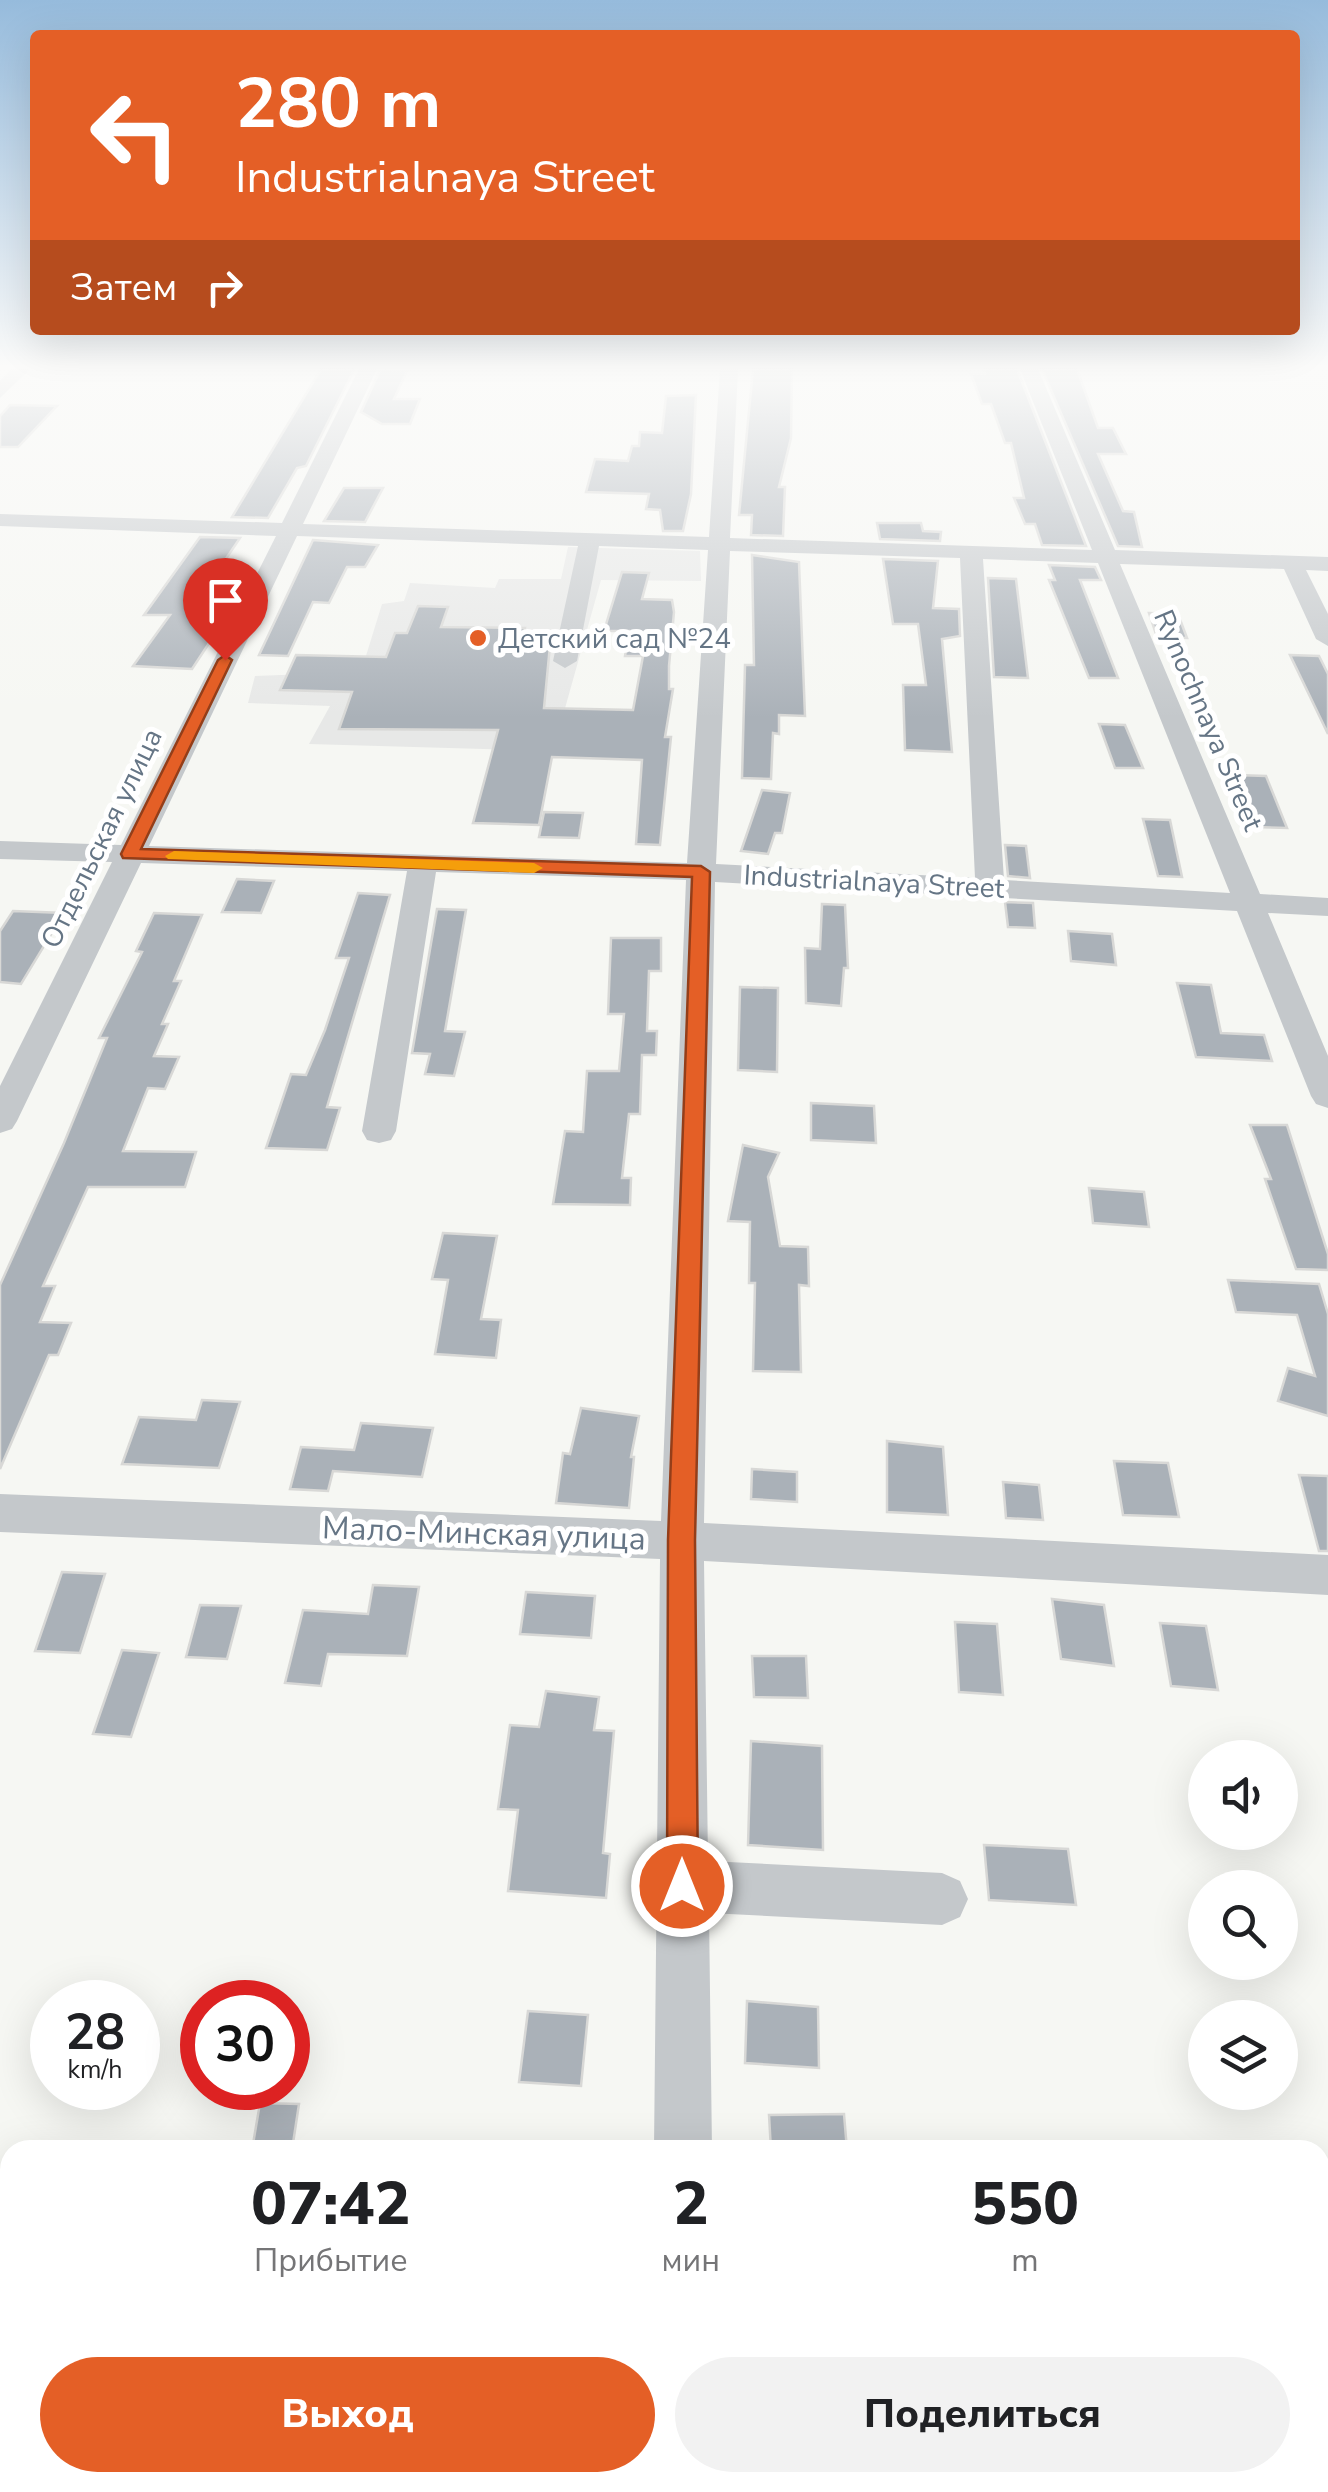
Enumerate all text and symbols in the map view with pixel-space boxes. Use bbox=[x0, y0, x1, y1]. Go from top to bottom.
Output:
text: 280 m bbox=[235, 56, 441, 152]
icon: left bbox=[70, 70, 200, 200]
text: Industrialnaya Street bbox=[235, 147, 655, 208]
icon: right bbox=[197, 260, 252, 315]
text: Затем bbox=[70, 262, 177, 313]
pin bbox=[183, 558, 268, 661]
icon: arrive bbox=[198, 573, 253, 628]
street label: Rynochnaya Street bbox=[1144, 604, 1272, 837]
place label: Детский сад №24 bbox=[498, 620, 731, 658]
marker: Детский сад №24 bbox=[467, 627, 489, 649]
street label: Отдельская улица bbox=[32, 722, 172, 955]
street label: Industrialnaya Street bbox=[743, 856, 1005, 908]
street label: Мало-Минская улица bbox=[321, 1506, 647, 1561]
map controls bbox=[1188, 1740, 1298, 2110]
button: sound bbox=[1188, 1740, 1298, 1850]
position arrow bbox=[630, 1834, 734, 1938]
button: search bbox=[1188, 1870, 1298, 1980]
speed limit sign: 30 bbox=[180, 1980, 310, 2110]
text: 28 bbox=[65, 1998, 125, 2067]
button: layers bbox=[1188, 2000, 1298, 2110]
text: km/h bbox=[67, 2053, 123, 2087]
text: 07:42 bbox=[251, 2163, 411, 2245]
text: 2 bbox=[673, 2163, 709, 2245]
text: 550 bbox=[971, 2163, 1079, 2245]
text: Прибытие bbox=[254, 2239, 408, 2282]
text: мин bbox=[662, 2239, 720, 2282]
text: m bbox=[1011, 2239, 1039, 2282]
button: Выход bbox=[40, 2357, 655, 2472]
button: Поделиться bbox=[675, 2357, 1290, 2472]

